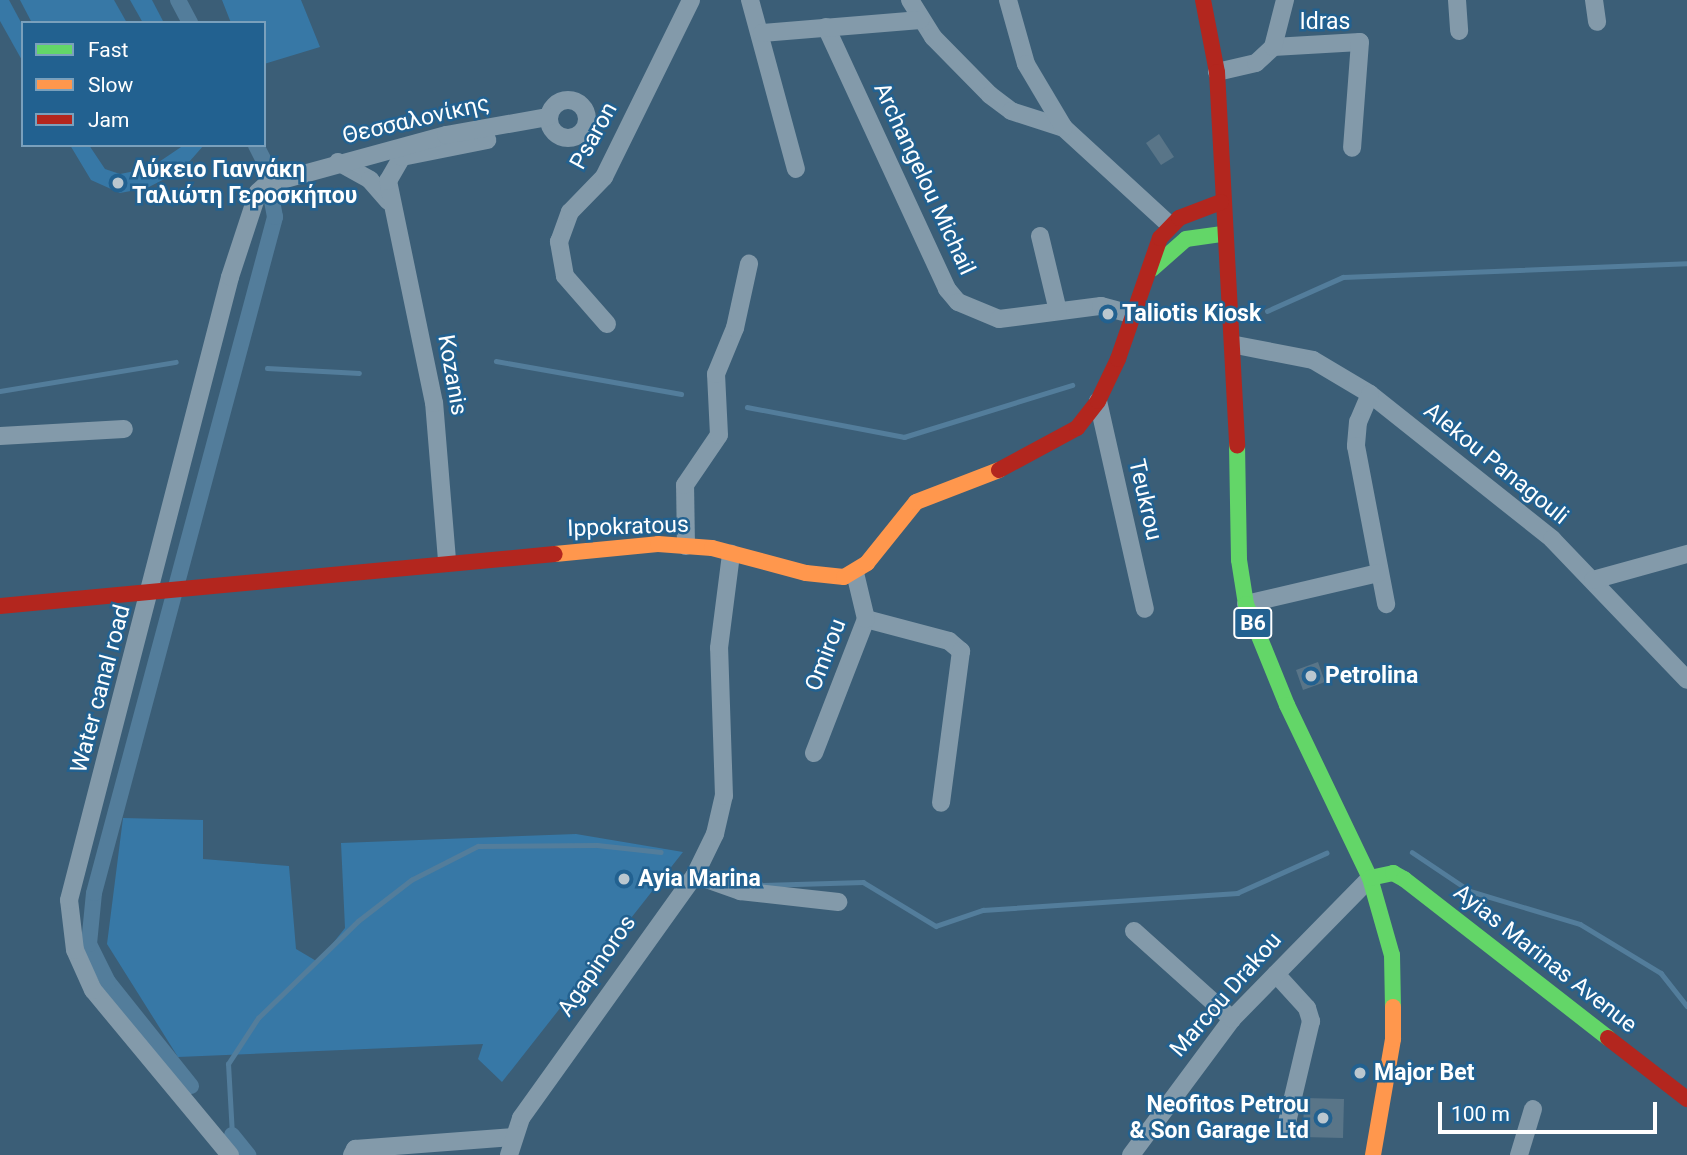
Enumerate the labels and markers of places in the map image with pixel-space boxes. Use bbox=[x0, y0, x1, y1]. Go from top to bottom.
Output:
place label: Λύκειο Γιαννάκη Ταλιώτη Γεροσκήπου bbox=[132, 156, 357, 210]
marker: Λύκειο Γιαννάκη Ταλιώτη Γεροσκήπου bbox=[110, 175, 126, 191]
place label: Taliotis Kiosk bbox=[1122, 300, 1261, 328]
marker: Taliotis Kiosk bbox=[1100, 306, 1116, 322]
place label: Petrolina bbox=[1325, 662, 1418, 690]
marker: Petrolina bbox=[1303, 668, 1319, 684]
place label: Ayia Marina bbox=[638, 865, 761, 893]
marker: Ayia Marina bbox=[616, 871, 632, 887]
place label: Major Bet bbox=[1374, 1059, 1474, 1087]
marker: Major Bet bbox=[1352, 1065, 1368, 1081]
place label: Neofitos Petrou & Son Garage Ltd bbox=[1130, 1091, 1309, 1145]
marker: Neofitos Petrou & Son Garage Ltd bbox=[1315, 1110, 1331, 1126]

